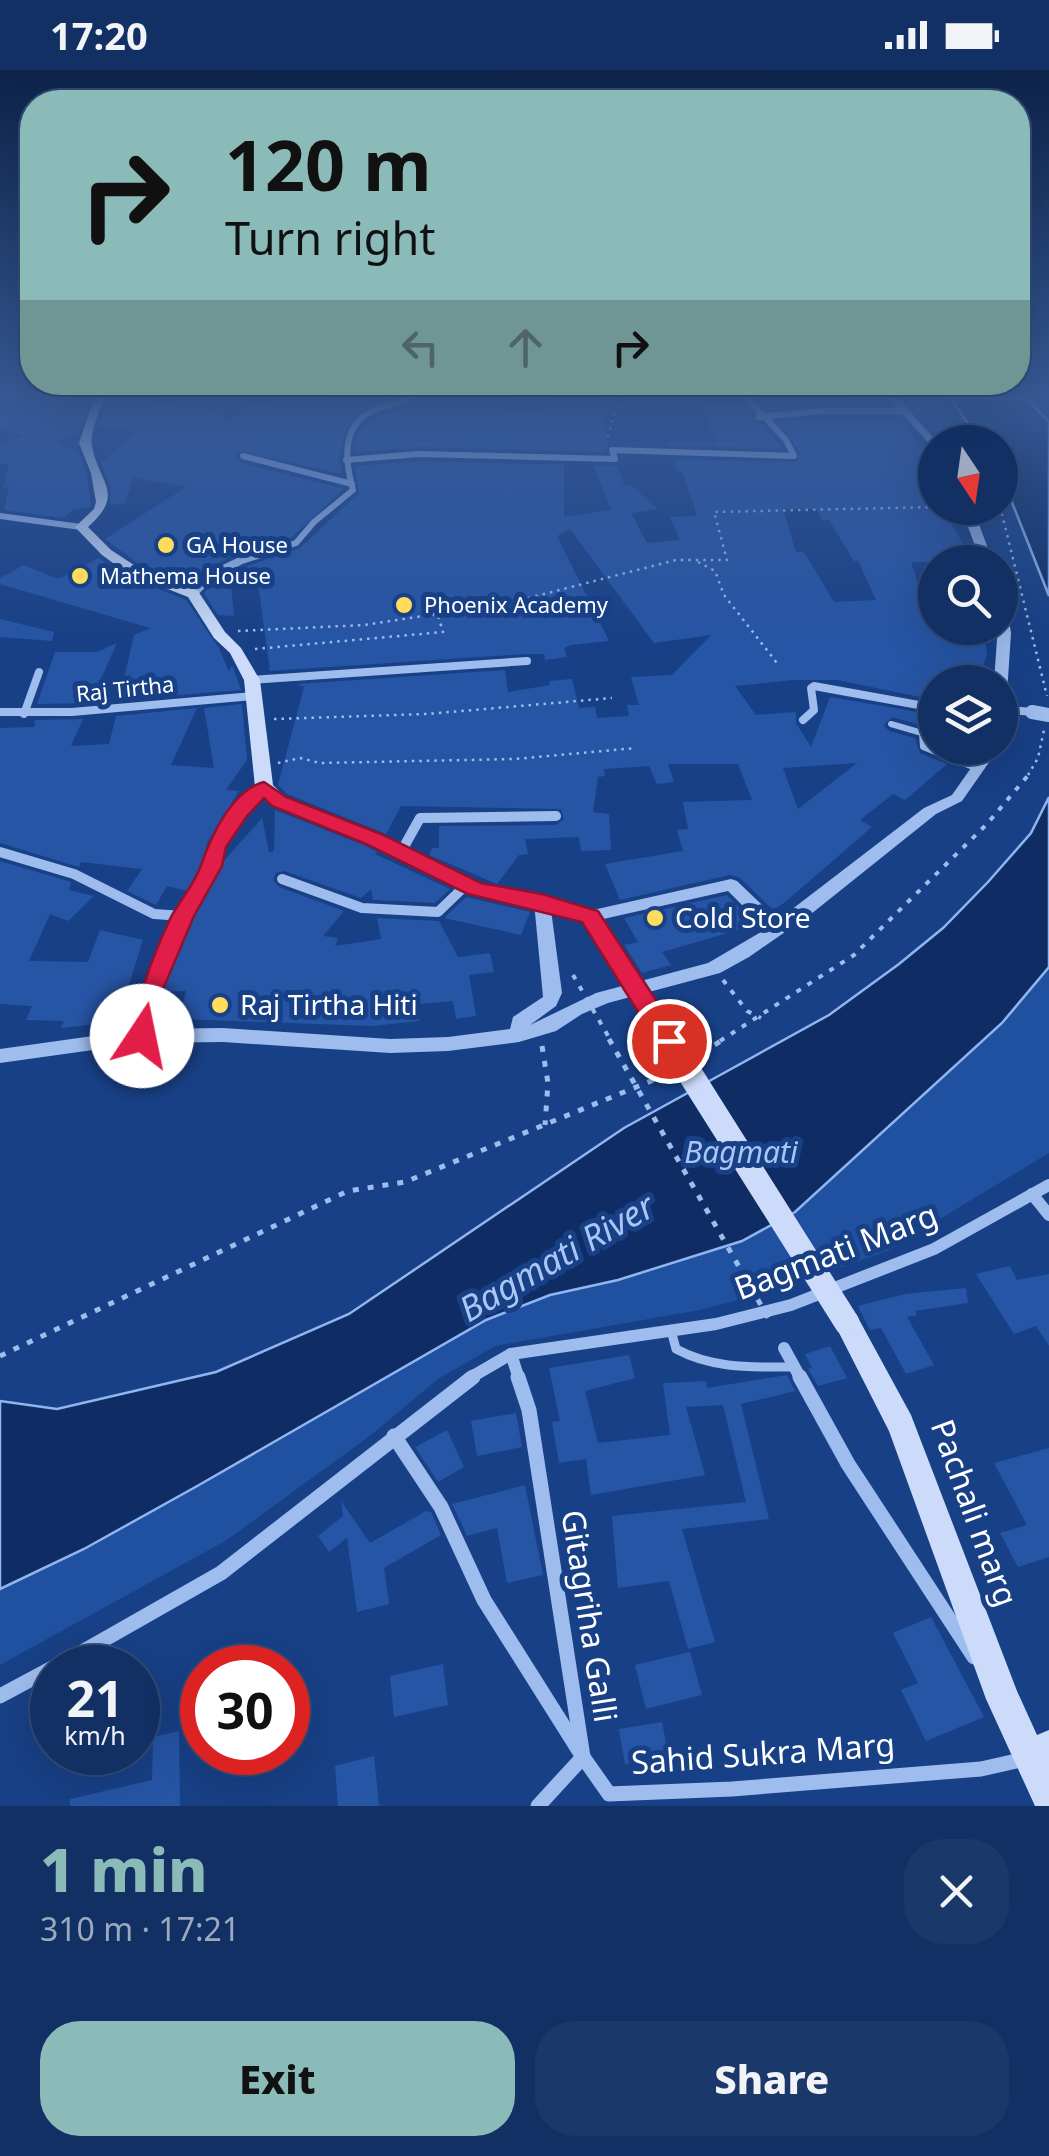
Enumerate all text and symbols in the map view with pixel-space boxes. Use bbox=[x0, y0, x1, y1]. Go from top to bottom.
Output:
text: 17:20 bbox=[50, 9, 148, 61]
text: 120 m bbox=[225, 116, 432, 212]
icon: right bbox=[60, 130, 190, 260]
text: Turn right bbox=[225, 207, 436, 268]
icon: left bbox=[393, 320, 448, 375]
icon: ahead bbox=[498, 320, 553, 375]
icon: right bbox=[603, 320, 658, 375]
north arrow bbox=[918, 425, 1018, 525]
map controls bbox=[918, 425, 1018, 765]
place label: GA House bbox=[186, 529, 288, 559]
marker: GA House bbox=[155, 534, 177, 556]
button: search bbox=[918, 545, 1018, 645]
place label: Mathema House bbox=[100, 560, 271, 590]
marker: Mathema House bbox=[69, 565, 91, 587]
place label: Phoenix Academy bbox=[424, 589, 609, 619]
marker: Phoenix Academy bbox=[393, 594, 415, 616]
button: layers bbox=[918, 665, 1018, 765]
street label: Raj Tirtha bbox=[74, 668, 175, 708]
place label: Cold Store bbox=[675, 898, 811, 936]
marker: Cold Store bbox=[644, 907, 666, 929]
position arrow bbox=[90, 984, 194, 1088]
place label: Raj Tirtha Hiti bbox=[240, 985, 418, 1023]
marker: Raj Tirtha Hiti bbox=[209, 994, 231, 1016]
pin bbox=[627, 999, 712, 1084]
icon: arrive bbox=[642, 1014, 697, 1069]
water label: Bagmati bbox=[684, 1131, 799, 1172]
water label: Bagmati River bbox=[450, 1181, 664, 1332]
street label: Bagmati Marg bbox=[728, 1192, 943, 1309]
street label: Pachali marg bbox=[922, 1413, 1029, 1612]
street label: Gitagriha Galli bbox=[552, 1507, 628, 1725]
speed limit sign: 30 bbox=[180, 1645, 310, 1775]
text: 21 bbox=[66, 1664, 124, 1732]
text: km/h bbox=[64, 1718, 126, 1752]
street label: Sahid Sukra Marg bbox=[630, 1722, 896, 1783]
text: 1 min bbox=[40, 1828, 208, 1910]
button: close bbox=[904, 1839, 1009, 1944]
text: 310 m · 17:21 bbox=[40, 1907, 240, 1950]
button: Exit bbox=[40, 2021, 515, 2136]
button: Share bbox=[535, 2021, 1009, 2136]

